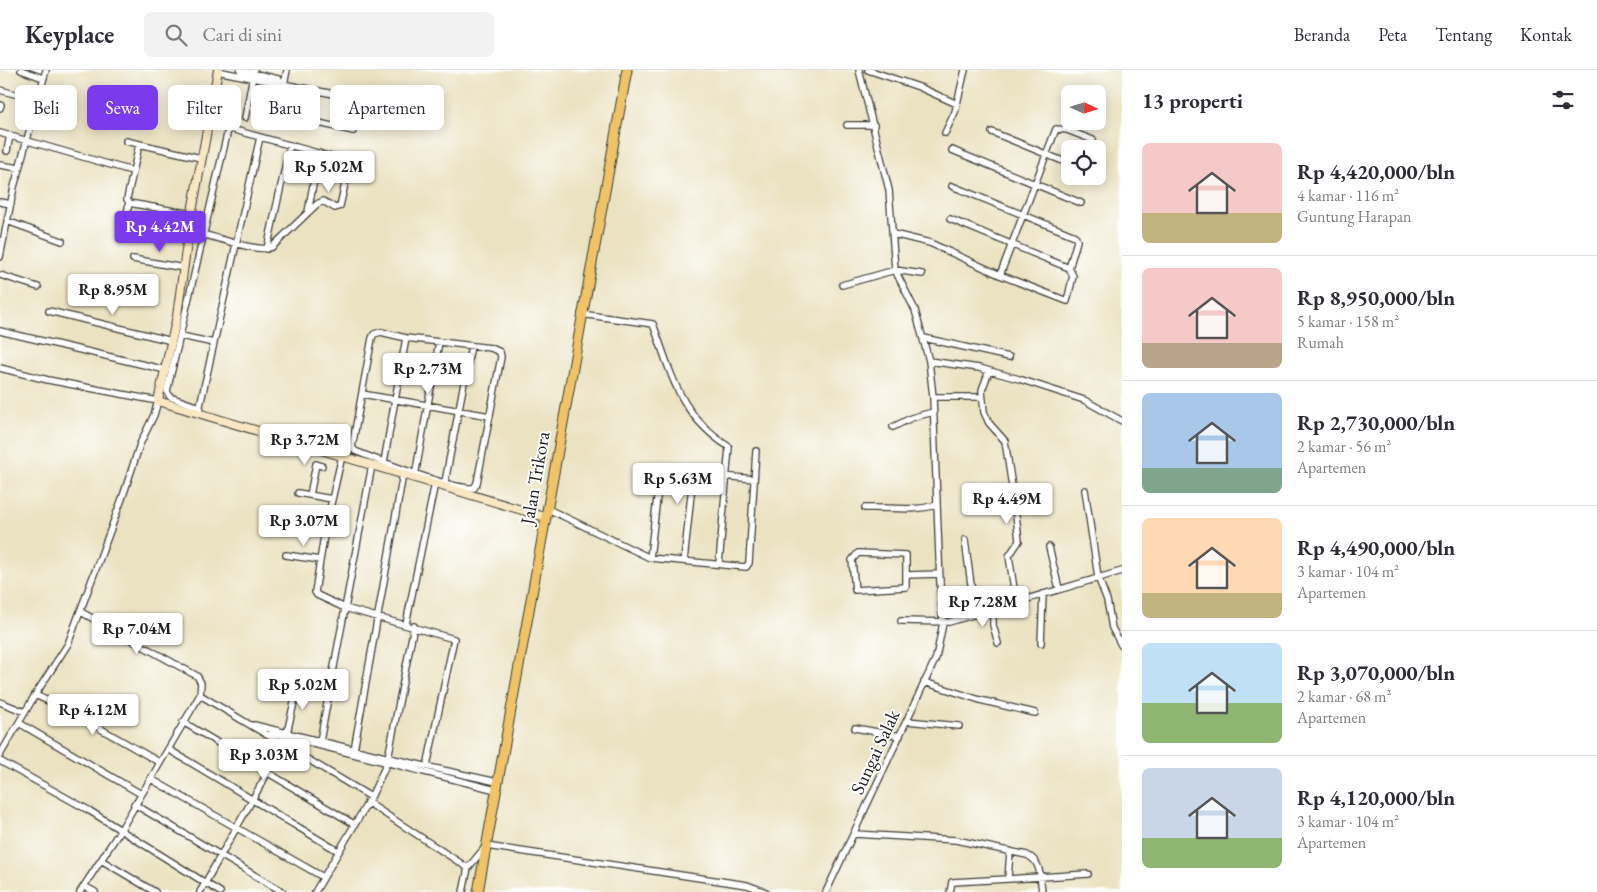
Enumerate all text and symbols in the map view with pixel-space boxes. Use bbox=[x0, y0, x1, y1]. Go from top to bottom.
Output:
search box bbox=[144, 12, 494, 57]
text: Keyplace bbox=[25, 19, 114, 50]
icon: search bbox=[162, 21, 190, 49]
text: Cari di sini bbox=[202, 22, 282, 47]
text: Beranda bbox=[1294, 23, 1350, 46]
text: Peta bbox=[1378, 23, 1407, 46]
text: Tentang bbox=[1435, 23, 1492, 46]
text: Kontak bbox=[1520, 23, 1572, 46]
chip: Beli bbox=[15, 85, 77, 130]
chip: Sewa bbox=[87, 85, 158, 130]
chip: Filter bbox=[168, 85, 241, 130]
chip: Baru bbox=[251, 85, 320, 130]
chip: Apartemen bbox=[330, 85, 444, 130]
north arrow bbox=[1061, 85, 1106, 130]
map controls bbox=[1061, 85, 1106, 185]
icon: filters bbox=[1549, 86, 1577, 114]
text: 13 properti bbox=[1142, 87, 1243, 114]
button: locate bbox=[1061, 140, 1106, 185]
pin: Rp 5.02M bbox=[277, 150, 381, 193]
text: Rp 5.02M bbox=[295, 156, 363, 177]
text: Rp 4,420,000/bln bbox=[1297, 158, 1455, 185]
icon: home bbox=[1182, 163, 1242, 223]
text: 4 kamar · 116 m² bbox=[1297, 185, 1399, 206]
text: Guntung Harapan bbox=[1297, 206, 1412, 227]
pin: Rp 4.42M bbox=[108, 210, 212, 253]
text: Rp 4.42M bbox=[126, 216, 194, 237]
pin: Rp 8.95M bbox=[61, 274, 165, 316]
text: Rp 8.95M bbox=[79, 279, 147, 300]
text: Rp 8,950,000/bln bbox=[1297, 284, 1455, 311]
icon: home bbox=[1182, 288, 1242, 348]
text: 5 kamar · 158 m² bbox=[1297, 311, 1399, 332]
text: Rumah bbox=[1297, 332, 1344, 353]
pin: Rp 2.73M bbox=[376, 352, 480, 395]
text: Rp 2.73M bbox=[394, 358, 462, 379]
text: Rp 2,730,000/bln bbox=[1297, 409, 1455, 436]
icon: home bbox=[1182, 413, 1242, 473]
pin: Rp 3.72M bbox=[253, 424, 357, 466]
text: Rp 3.72M bbox=[271, 429, 339, 450]
street label: Jalan Trikora bbox=[514, 429, 556, 528]
text: 2 kamar · 56 m² bbox=[1297, 436, 1391, 457]
text: Apartemen bbox=[1297, 457, 1366, 478]
pin: Rp 5.63M bbox=[626, 462, 730, 505]
text: Rp 5.63M bbox=[644, 468, 712, 489]
pin: Rp 4.49M bbox=[955, 482, 1059, 525]
text: Rp 4.49M bbox=[973, 488, 1041, 509]
pin: Rp 3.07M bbox=[252, 504, 356, 547]
text: Rp 3.07M bbox=[270, 510, 338, 531]
text: Rp 4,490,000/bln bbox=[1297, 534, 1455, 561]
icon: home bbox=[1182, 538, 1242, 598]
text: 3 kamar · 104 m² bbox=[1297, 561, 1399, 582]
text: Apartemen bbox=[1297, 582, 1366, 603]
pin: Rp 7.28M bbox=[931, 586, 1035, 628]
text: Rp 7.28M bbox=[949, 591, 1017, 612]
pin: Rp 7.04M bbox=[85, 612, 189, 655]
text: Rp 7.04M bbox=[103, 618, 171, 639]
text: Rp 3,070,000/bln bbox=[1297, 659, 1455, 686]
icon: home bbox=[1182, 663, 1242, 723]
pin: Rp 5.02M bbox=[251, 668, 355, 711]
text: Rp 5.02M bbox=[269, 674, 337, 695]
text: 2 kamar · 68 m² bbox=[1297, 686, 1391, 707]
pin: Rp 4.12M bbox=[41, 694, 145, 736]
text: Rp 4.12M bbox=[59, 699, 127, 720]
street label: Sungai Salak bbox=[845, 705, 906, 798]
text: Apartemen bbox=[1297, 707, 1366, 728]
pin: Rp 3.03M bbox=[212, 738, 316, 781]
text: Rp 3.03M bbox=[230, 744, 298, 765]
text: Rp 4,120,000/bln bbox=[1297, 784, 1455, 811]
icon: home bbox=[1182, 788, 1242, 848]
text: 3 kamar · 104 m² bbox=[1297, 811, 1399, 832]
text: Apartemen bbox=[1297, 832, 1366, 853]

